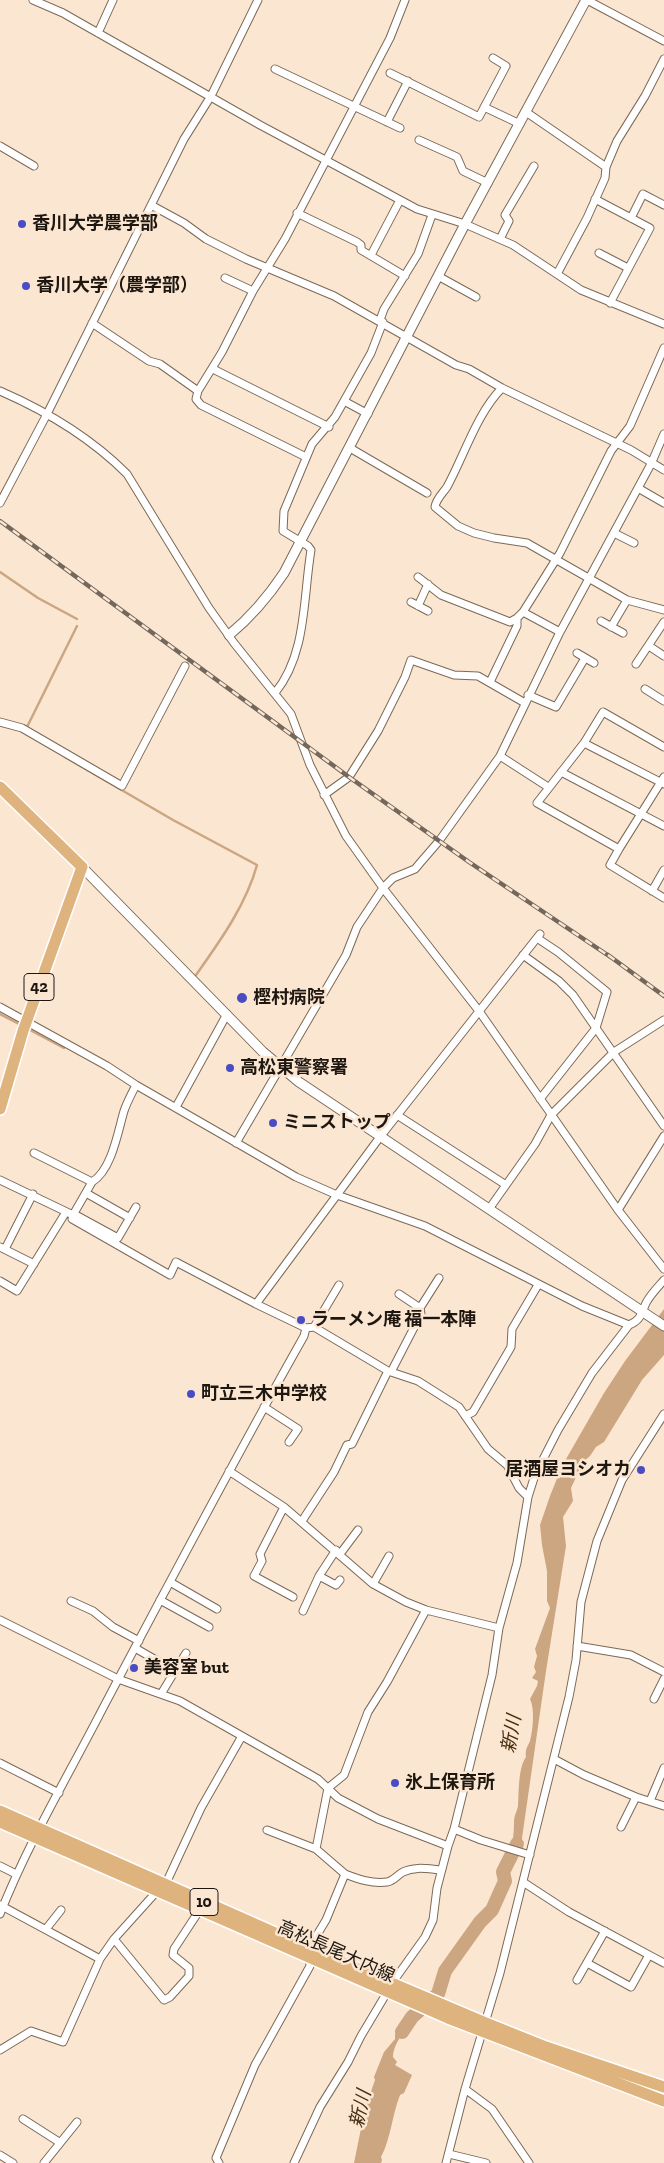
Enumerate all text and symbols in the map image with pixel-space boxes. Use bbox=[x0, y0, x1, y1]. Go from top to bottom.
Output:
place label: 香川大学農学部 bbox=[32, 213, 158, 235]
marker: 香川大学農学部 bbox=[16, 218, 28, 230]
place label: 香川大学（農学部） bbox=[36, 275, 198, 297]
marker: 香川大学（農学部） bbox=[20, 280, 32, 292]
road number: 42 bbox=[24, 974, 54, 1000]
place label: 樫村病院 bbox=[253, 987, 325, 1009]
marker: 樫村病院 bbox=[235, 991, 249, 1005]
place label: 高松東警察署 bbox=[240, 1057, 348, 1079]
marker: 高松東警察署 bbox=[224, 1062, 236, 1074]
place label: ミニストップ bbox=[283, 1112, 391, 1134]
marker: ミニストップ bbox=[267, 1117, 279, 1129]
place label: ラーメン庵 福一本陣 bbox=[311, 1309, 476, 1331]
marker: ラーメン庵 福一本陣 bbox=[295, 1314, 307, 1326]
place label: 町立三木中学校 bbox=[201, 1383, 327, 1405]
marker: 町立三木中学校 bbox=[185, 1388, 197, 1400]
place label: 居酒屋ヨシオカ bbox=[505, 1459, 631, 1481]
marker: 居酒屋ヨシオカ bbox=[635, 1464, 647, 1476]
place label: 美容室 but bbox=[144, 1657, 229, 1679]
marker: 美容室 but bbox=[128, 1662, 140, 1674]
water label: 新川 bbox=[497, 1713, 527, 1755]
place label: 氷上保育所 bbox=[405, 1772, 495, 1794]
marker: 氷上保育所 bbox=[389, 1777, 401, 1789]
road number: 10 bbox=[190, 1888, 218, 1915]
street label: 高松長尾大内線 bbox=[274, 1917, 398, 1987]
water label: 新川 bbox=[346, 2088, 376, 2130]

